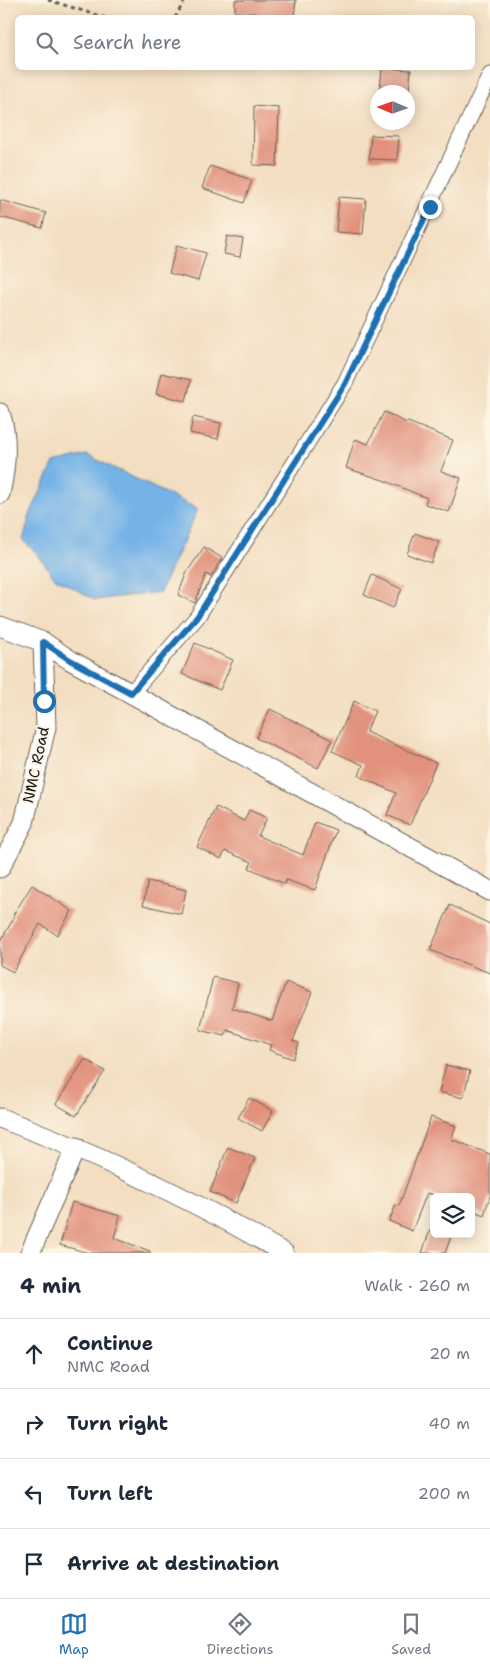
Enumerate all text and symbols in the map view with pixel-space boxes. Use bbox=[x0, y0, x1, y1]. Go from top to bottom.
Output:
search box bbox=[15, 15, 475, 70]
icon: search bbox=[33, 29, 61, 57]
text: Search here bbox=[73, 30, 182, 55]
north arrow bbox=[370, 85, 415, 130]
route end bbox=[419, 196, 442, 219]
route start bbox=[33, 690, 56, 713]
street label: NMC Road bbox=[18, 724, 54, 805]
map controls bbox=[430, 1193, 475, 1238]
button: layers bbox=[430, 1193, 475, 1238]
text: 4 min bbox=[20, 1272, 81, 1300]
text: Walk · 260 m bbox=[364, 1275, 470, 1296]
text: Continue bbox=[67, 1331, 153, 1356]
icon: ahead bbox=[20, 1340, 48, 1368]
text: 20 m bbox=[429, 1343, 470, 1364]
text: NMC Road bbox=[67, 1356, 150, 1377]
icon: right bbox=[20, 1410, 48, 1438]
text: Turn right bbox=[67, 1411, 168, 1436]
text: 40 m bbox=[428, 1413, 470, 1434]
icon: left bbox=[20, 1480, 48, 1508]
text: Turn left bbox=[67, 1481, 153, 1506]
text: 200 m bbox=[418, 1483, 470, 1504]
icon: arrive bbox=[20, 1550, 48, 1578]
text: Arrive at destination bbox=[67, 1551, 279, 1576]
tab: Map bbox=[59, 1610, 89, 1658]
tab: Directions bbox=[207, 1610, 273, 1658]
tab: Saved bbox=[391, 1610, 431, 1658]

